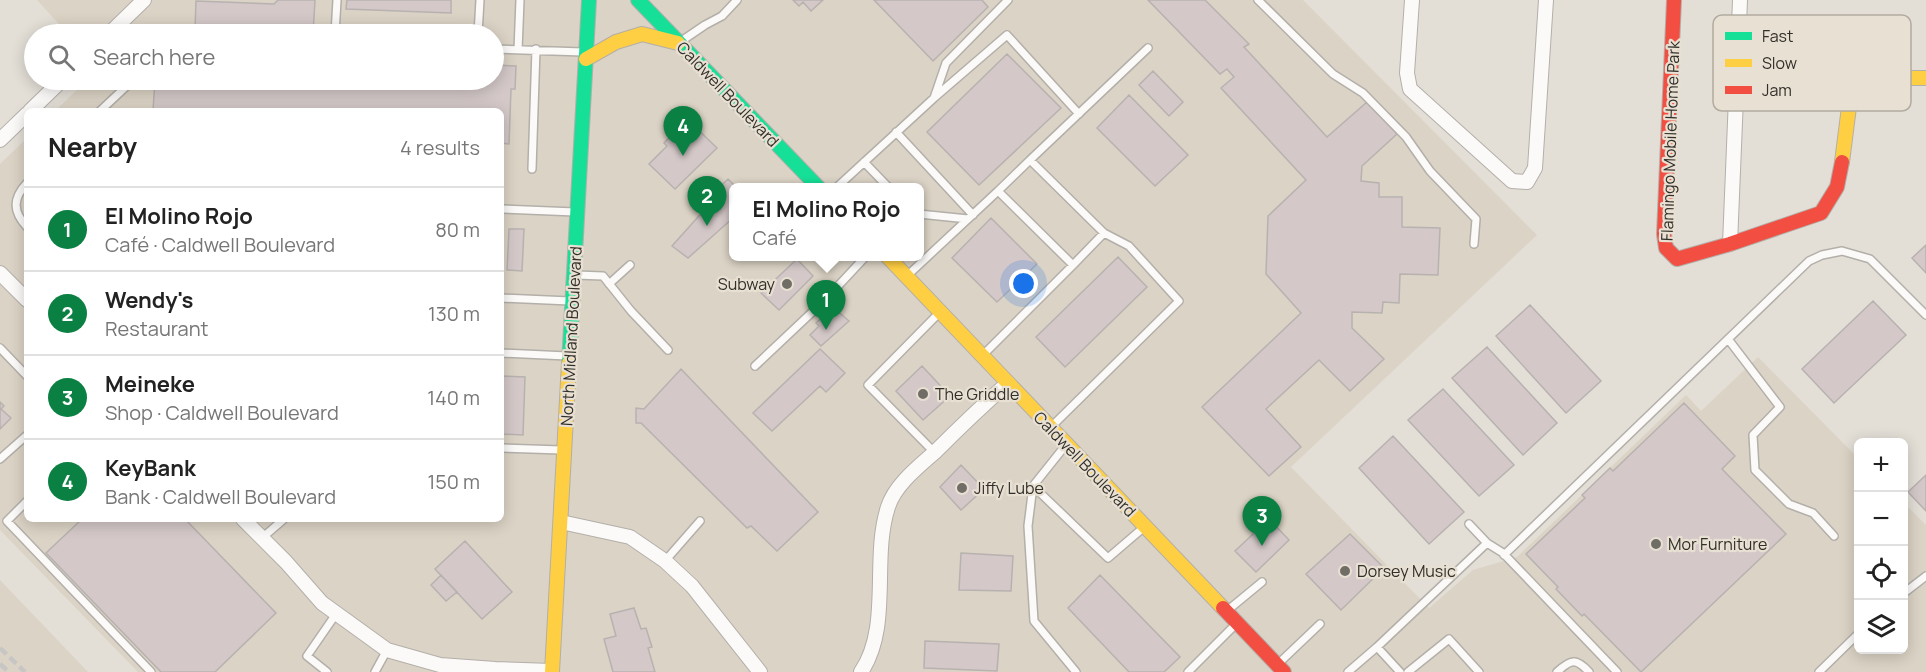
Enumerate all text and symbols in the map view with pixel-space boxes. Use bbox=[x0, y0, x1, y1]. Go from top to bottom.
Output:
legend bbox=[1713, 15, 1911, 111]
search box bbox=[24, 24, 504, 90]
text: Fast bbox=[1762, 25, 1793, 47]
street label: Caldwell Boulevard bbox=[672, 36, 784, 152]
street label: Flamingo Mobile Home Park bbox=[1656, 39, 1685, 242]
icon: search bbox=[45, 41, 78, 74]
text: Search here bbox=[93, 42, 215, 72]
text: Slow bbox=[1762, 52, 1797, 74]
text: Jam bbox=[1762, 79, 1792, 101]
pin: 4 bbox=[664, 106, 702, 156]
text: Nearby bbox=[48, 129, 137, 165]
text: 4 results bbox=[400, 134, 480, 161]
pin: 2 bbox=[688, 176, 726, 226]
popup bbox=[729, 183, 924, 261]
text: El Molino Rojo bbox=[753, 194, 900, 224]
text: El Molino Rojo bbox=[105, 201, 253, 231]
text: 1 bbox=[63, 216, 72, 243]
text: 80 m bbox=[435, 216, 480, 243]
text: Café bbox=[753, 224, 797, 251]
text: Café · Caldwell Boulevard bbox=[105, 231, 335, 258]
street label: North Midland Boulevard bbox=[555, 246, 587, 426]
your location bbox=[1009, 269, 1038, 298]
place label: Subway bbox=[718, 273, 776, 295]
marker: Subway bbox=[780, 277, 794, 291]
pin: 1 bbox=[806, 280, 846, 330]
text: Wendy's bbox=[105, 285, 193, 315]
text: 2 bbox=[62, 300, 73, 327]
text: 130 m bbox=[428, 300, 480, 327]
text: Restaurant bbox=[105, 315, 209, 342]
text: Meineke bbox=[105, 369, 195, 399]
place label: The Griddle bbox=[935, 383, 1019, 405]
text: 3 bbox=[62, 384, 73, 411]
text: 140 m bbox=[427, 384, 480, 411]
marker: The Griddle bbox=[916, 387, 930, 401]
text: Shop · Caldwell Boulevard bbox=[105, 399, 339, 426]
street label: Caldwell Boulevard bbox=[1029, 406, 1141, 522]
map controls bbox=[1854, 438, 1908, 654]
button: + bbox=[1854, 438, 1908, 492]
text: KeyBank bbox=[105, 453, 196, 483]
text: 4 bbox=[61, 468, 74, 495]
text: 150 m bbox=[427, 468, 480, 495]
place label: Jiffy Lube bbox=[974, 477, 1044, 499]
marker: Jiffy Lube bbox=[955, 481, 969, 495]
text: Bank · Caldwell Boulevard bbox=[105, 483, 336, 510]
button: − bbox=[1854, 492, 1908, 546]
pin: 3 bbox=[1242, 496, 1282, 546]
place label: Mor Furniture bbox=[1668, 533, 1767, 555]
marker: Mor Furniture bbox=[1649, 537, 1663, 551]
button: locate bbox=[1854, 546, 1908, 600]
place label: Dorsey Music bbox=[1357, 560, 1456, 582]
marker: Dorsey Music bbox=[1338, 564, 1352, 578]
button: layers bbox=[1854, 600, 1908, 654]

